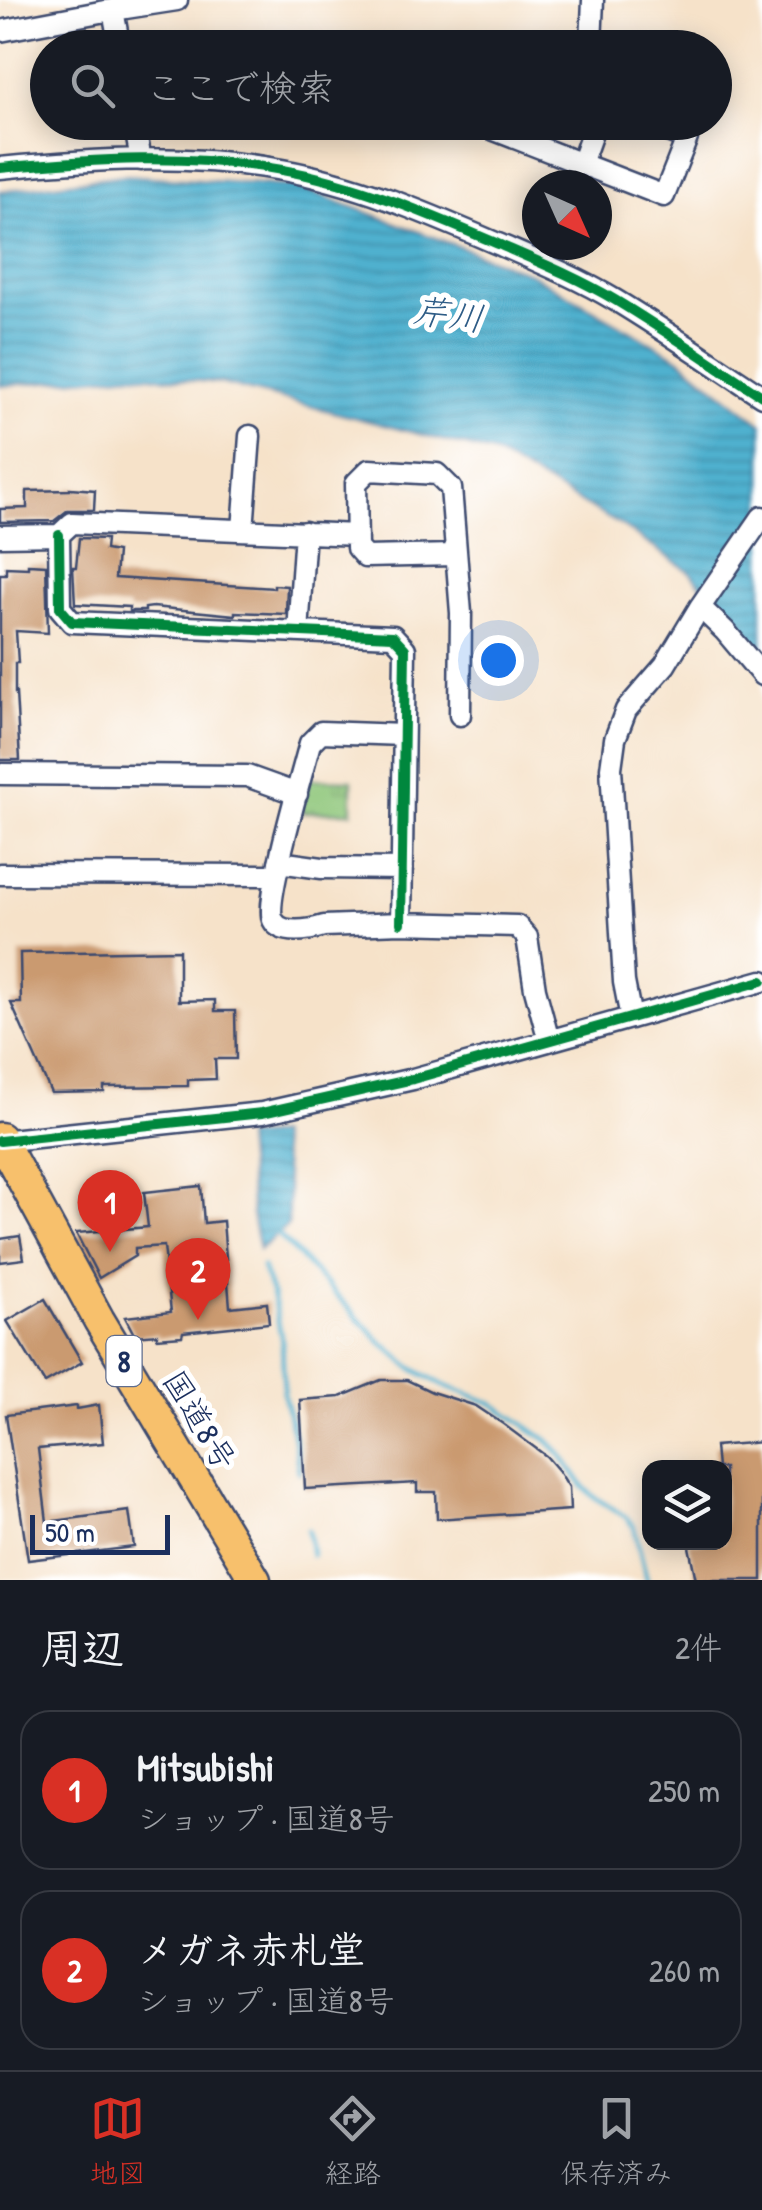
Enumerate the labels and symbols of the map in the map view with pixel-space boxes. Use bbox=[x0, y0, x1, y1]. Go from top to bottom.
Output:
north arrow bbox=[522, 170, 612, 260]
water label: 芹川 bbox=[411, 286, 487, 342]
your location bbox=[473, 635, 524, 686]
pin: 1 bbox=[78, 1170, 142, 1252]
pin: 2 bbox=[166, 1238, 230, 1320]
road number: 8 bbox=[106, 1336, 142, 1386]
street label: 国道8号 bbox=[153, 1362, 247, 1478]
scale bar bbox=[30, 1510, 170, 1554]

